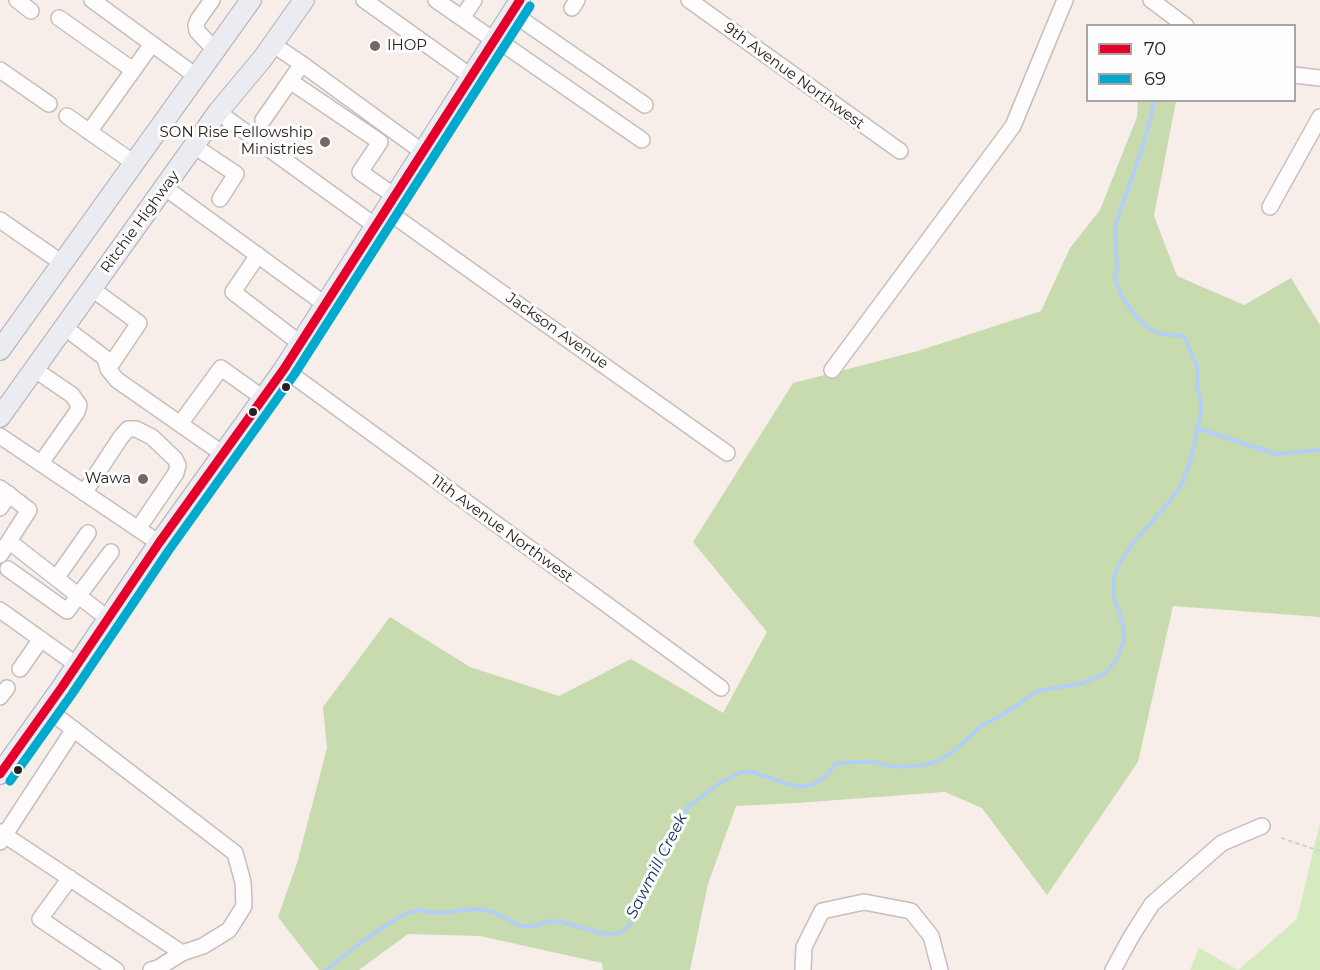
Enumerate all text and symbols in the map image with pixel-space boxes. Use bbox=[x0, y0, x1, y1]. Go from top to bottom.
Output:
street label: 9th Avenue Northwest bbox=[720, 19, 868, 133]
legend bbox=[1086, 24, 1296, 102]
place label: IHOP bbox=[387, 37, 427, 55]
text: 70 bbox=[1144, 38, 1166, 60]
marker: IHOP bbox=[368, 39, 382, 53]
text: 69 bbox=[1144, 68, 1166, 90]
place label: SON Rise Fellowship Ministries bbox=[160, 124, 313, 159]
marker: SON Rise Fellowship Ministries bbox=[318, 135, 332, 149]
street label: Ritchie Highway bbox=[97, 167, 183, 277]
street label: Jackson Avenue bbox=[502, 289, 612, 373]
unlabelled marker bbox=[280, 381, 292, 393]
unlabelled marker bbox=[247, 406, 259, 418]
place label: Wawa bbox=[85, 470, 131, 488]
street label: 11th Avenue Northwest bbox=[428, 471, 576, 587]
marker: Wawa bbox=[136, 472, 150, 486]
unlabelled marker bbox=[12, 764, 24, 776]
water label: Sawmill Creek bbox=[622, 810, 692, 922]

